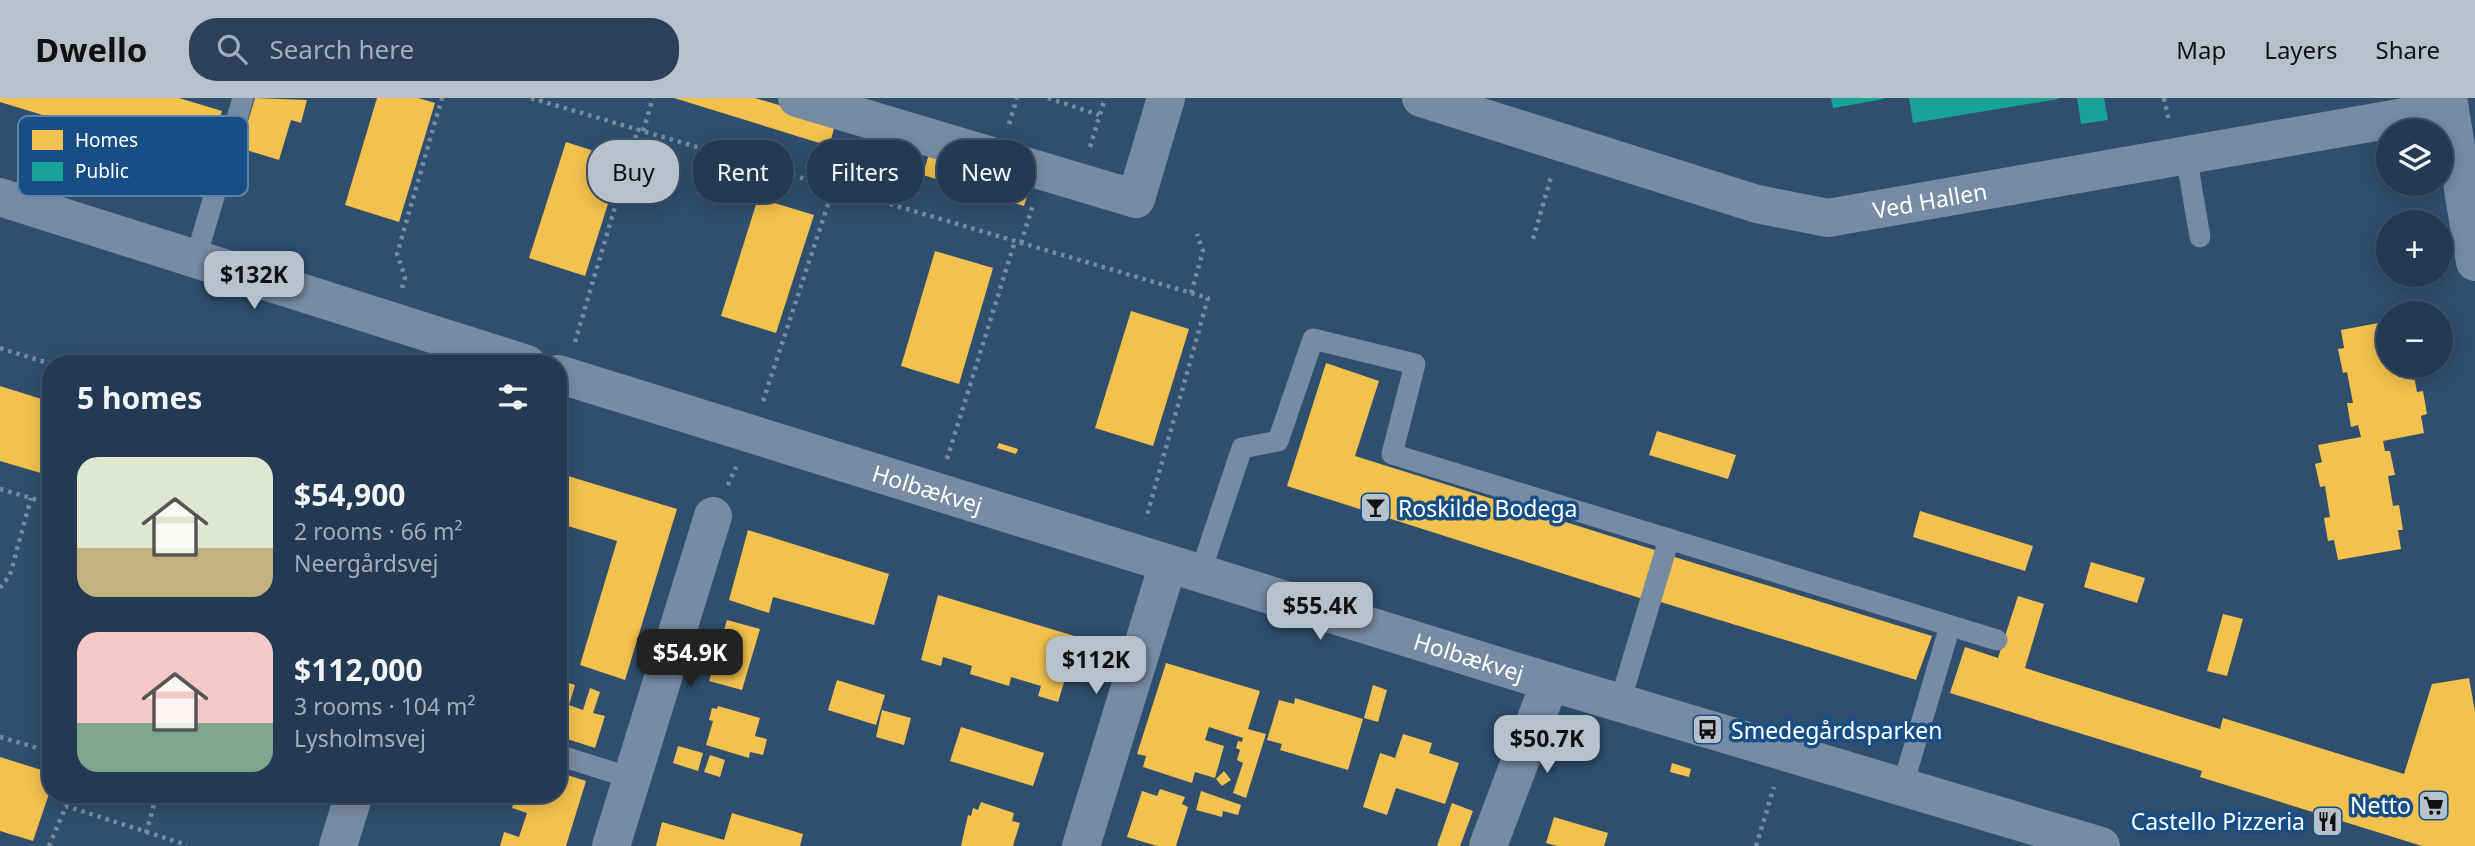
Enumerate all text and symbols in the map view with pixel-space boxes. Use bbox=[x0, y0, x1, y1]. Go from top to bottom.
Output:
search box bbox=[189, 18, 679, 81]
text: Dwello bbox=[35, 27, 147, 72]
icon: search bbox=[213, 30, 251, 68]
text: Search here bbox=[269, 31, 414, 67]
text: Map bbox=[2176, 33, 2226, 66]
text: Layers bbox=[2264, 33, 2338, 66]
text: Share bbox=[2376, 33, 2440, 66]
legend bbox=[18, 116, 248, 196]
map controls bbox=[2376, 119, 2453, 378]
button: layers bbox=[2376, 119, 2453, 196]
text: Homes bbox=[75, 127, 138, 153]
chip: Buy bbox=[588, 140, 679, 203]
chip: Rent bbox=[693, 140, 793, 203]
chip: Filters bbox=[807, 140, 923, 203]
chip: New bbox=[937, 140, 1035, 203]
text: Public bbox=[75, 158, 129, 184]
street label: Ved Hallen bbox=[1870, 174, 1989, 226]
button: + bbox=[2376, 210, 2453, 287]
pin: $132K bbox=[205, 252, 303, 311]
text: $132K bbox=[220, 258, 288, 290]
button: − bbox=[2376, 301, 2453, 378]
text: 5 homes bbox=[77, 377, 202, 418]
icon: filters bbox=[494, 378, 532, 416]
street label: Holbækvej bbox=[868, 457, 987, 521]
text: $54,900 bbox=[294, 474, 406, 515]
icon: home bbox=[133, 485, 217, 569]
bar icon: Roskilde Bodega bbox=[1358, 491, 1392, 525]
place label: Roskilde Bodega bbox=[1398, 492, 1578, 524]
text: 2 rooms · 66 m² bbox=[294, 515, 463, 547]
text: Neergårdsvej bbox=[294, 547, 439, 579]
pin: $55.4K bbox=[1263, 582, 1377, 642]
text: $55.4K bbox=[1283, 589, 1357, 621]
street label: Holbækvej bbox=[1410, 625, 1528, 689]
pin: $54.9K bbox=[633, 630, 747, 689]
text: $54.9K bbox=[653, 636, 727, 668]
pin: $112K bbox=[1047, 636, 1145, 696]
text: $112K bbox=[1062, 643, 1130, 675]
text: $112,000 bbox=[294, 649, 423, 690]
icon: home bbox=[133, 660, 217, 744]
text: 3 rooms · 104 m² bbox=[294, 690, 476, 722]
bus stop icon: Smedegårdsparken bbox=[1691, 713, 1725, 747]
place label: Smedegårdsparken bbox=[1731, 714, 1943, 746]
pin: $50.7K bbox=[1490, 716, 1604, 775]
text: Lysholmsvej bbox=[294, 722, 426, 754]
text: $50.7K bbox=[1510, 722, 1584, 754]
supermarket icon: Netto bbox=[2417, 788, 2451, 822]
place label: Netto bbox=[2350, 789, 2411, 821]
restaurant icon: Castello Pizzeria bbox=[2311, 804, 2345, 838]
place label: Castello Pizzeria bbox=[2131, 805, 2305, 837]

